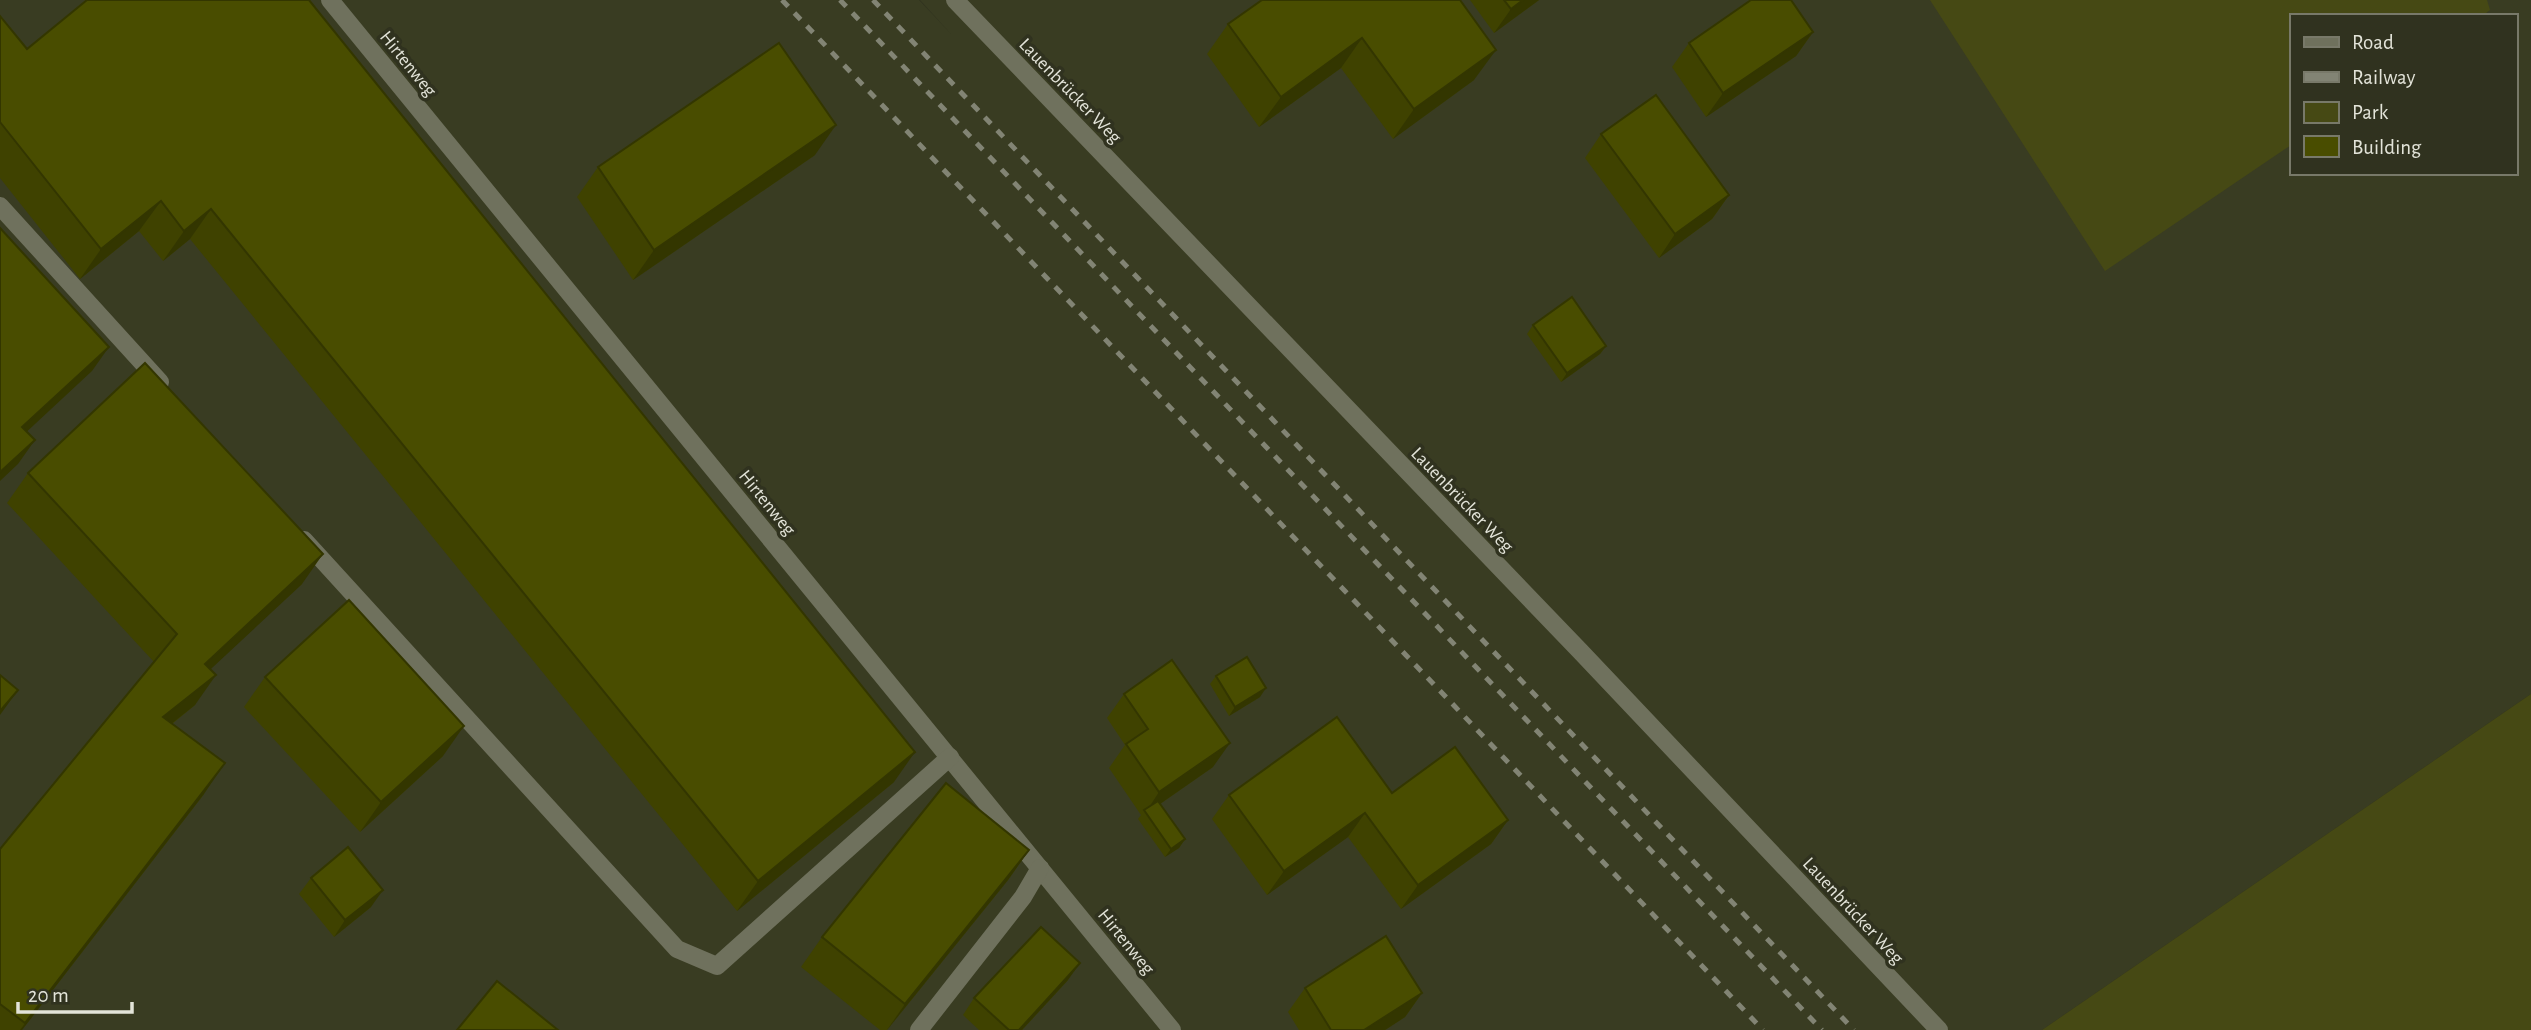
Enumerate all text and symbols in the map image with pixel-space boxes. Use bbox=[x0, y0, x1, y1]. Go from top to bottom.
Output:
legend bbox=[2290, 14, 2517, 175]
street label: Hirtenweg bbox=[376, 28, 440, 101]
text: Road bbox=[2352, 32, 2394, 53]
street label: Lauenbrücker Weg bbox=[1015, 35, 1125, 148]
text: Railway bbox=[2352, 67, 2415, 88]
text: Park bbox=[2352, 102, 2389, 123]
text: Building bbox=[2352, 137, 2422, 158]
street label: Lauenbrücker Weg bbox=[1407, 444, 1517, 557]
street label: Hirtenweg bbox=[735, 467, 799, 540]
street label: Lauenbrücker Weg bbox=[1799, 854, 1907, 968]
street label: Hirtenweg bbox=[1094, 906, 1158, 979]
scale bar bbox=[18, 970, 131, 1014]
text: 20 m bbox=[28, 985, 69, 1006]

